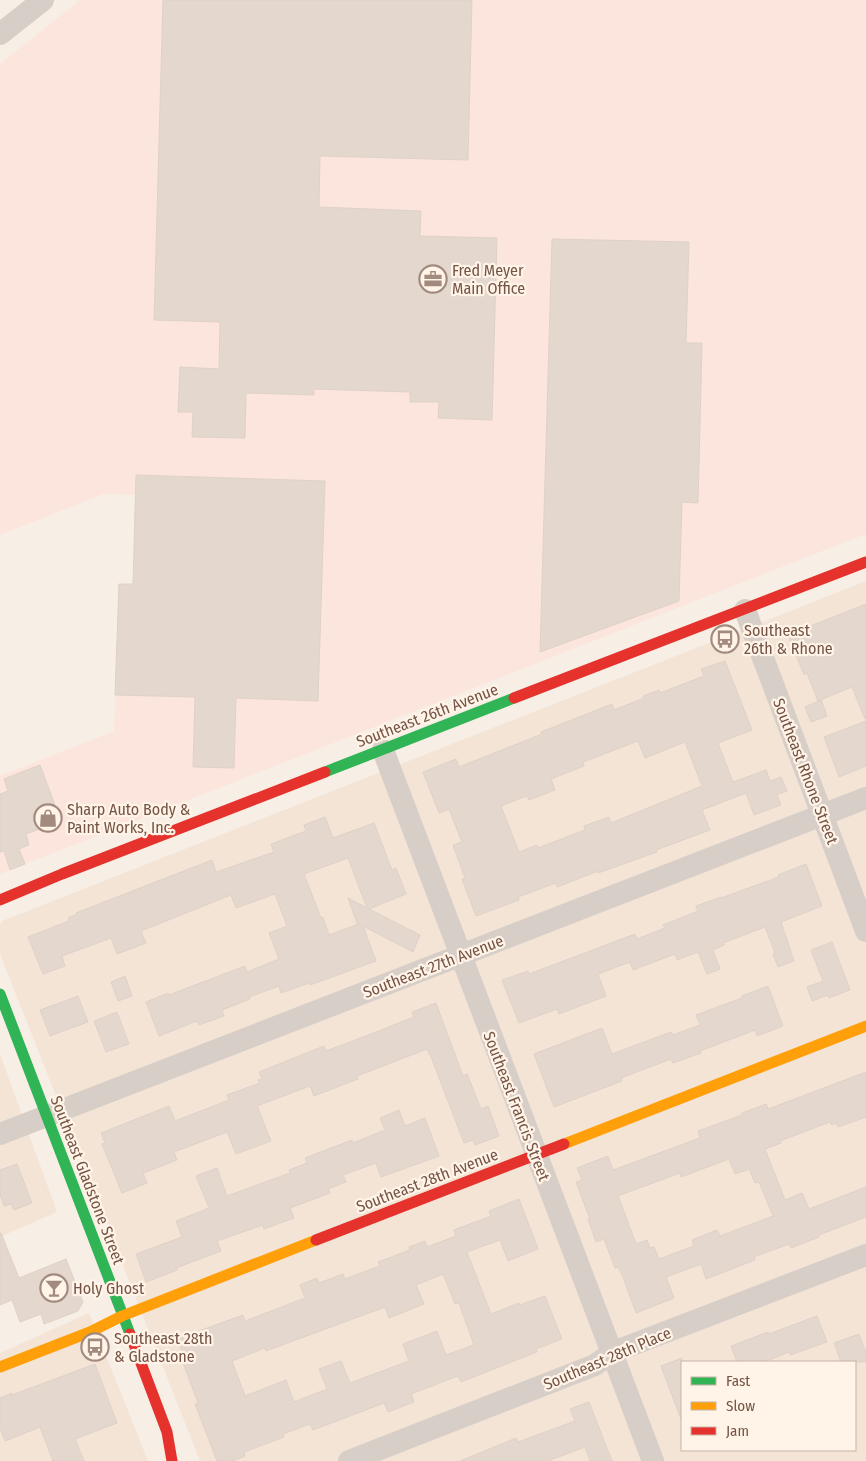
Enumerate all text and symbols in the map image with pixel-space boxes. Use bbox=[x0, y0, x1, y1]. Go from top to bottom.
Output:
place label: Fred Meyer Main Office bbox=[452, 261, 525, 298]
office icon: Fred Meyer Main Office bbox=[418, 264, 448, 294]
place label: Southeast 26th & Rhone bbox=[744, 621, 833, 658]
bus stop icon: Southeast 26th & Rhone bbox=[710, 624, 740, 654]
street label: Southeast 26th Avenue bbox=[354, 680, 501, 751]
street label: Southeast Rhone Street bbox=[769, 696, 842, 848]
place label: Sharp Auto Body & Paint Works, Inc. bbox=[67, 800, 191, 837]
shop icon: Sharp Auto Body & Paint Works, Inc. bbox=[33, 803, 63, 833]
street label: Southeast 27th Avenue bbox=[360, 931, 506, 1002]
street label: Southeast Francis Street bbox=[479, 1029, 554, 1184]
street label: Southeast Gladstone Street bbox=[47, 1093, 129, 1268]
street label: Southeast 28th Avenue bbox=[354, 1145, 501, 1216]
bar icon: Holy Ghost bbox=[39, 1273, 69, 1303]
place label: Holy Ghost bbox=[73, 1279, 145, 1298]
street label: Southeast 28th Place bbox=[541, 1323, 674, 1394]
place label: Southeast 28th & Gladstone bbox=[114, 1329, 212, 1366]
bus stop icon: Southeast 28th & Gladstone bbox=[80, 1332, 110, 1362]
legend bbox=[681, 1361, 856, 1451]
text: Fast bbox=[726, 1372, 750, 1390]
text: Slow bbox=[726, 1397, 755, 1415]
text: Jam bbox=[726, 1422, 749, 1440]

